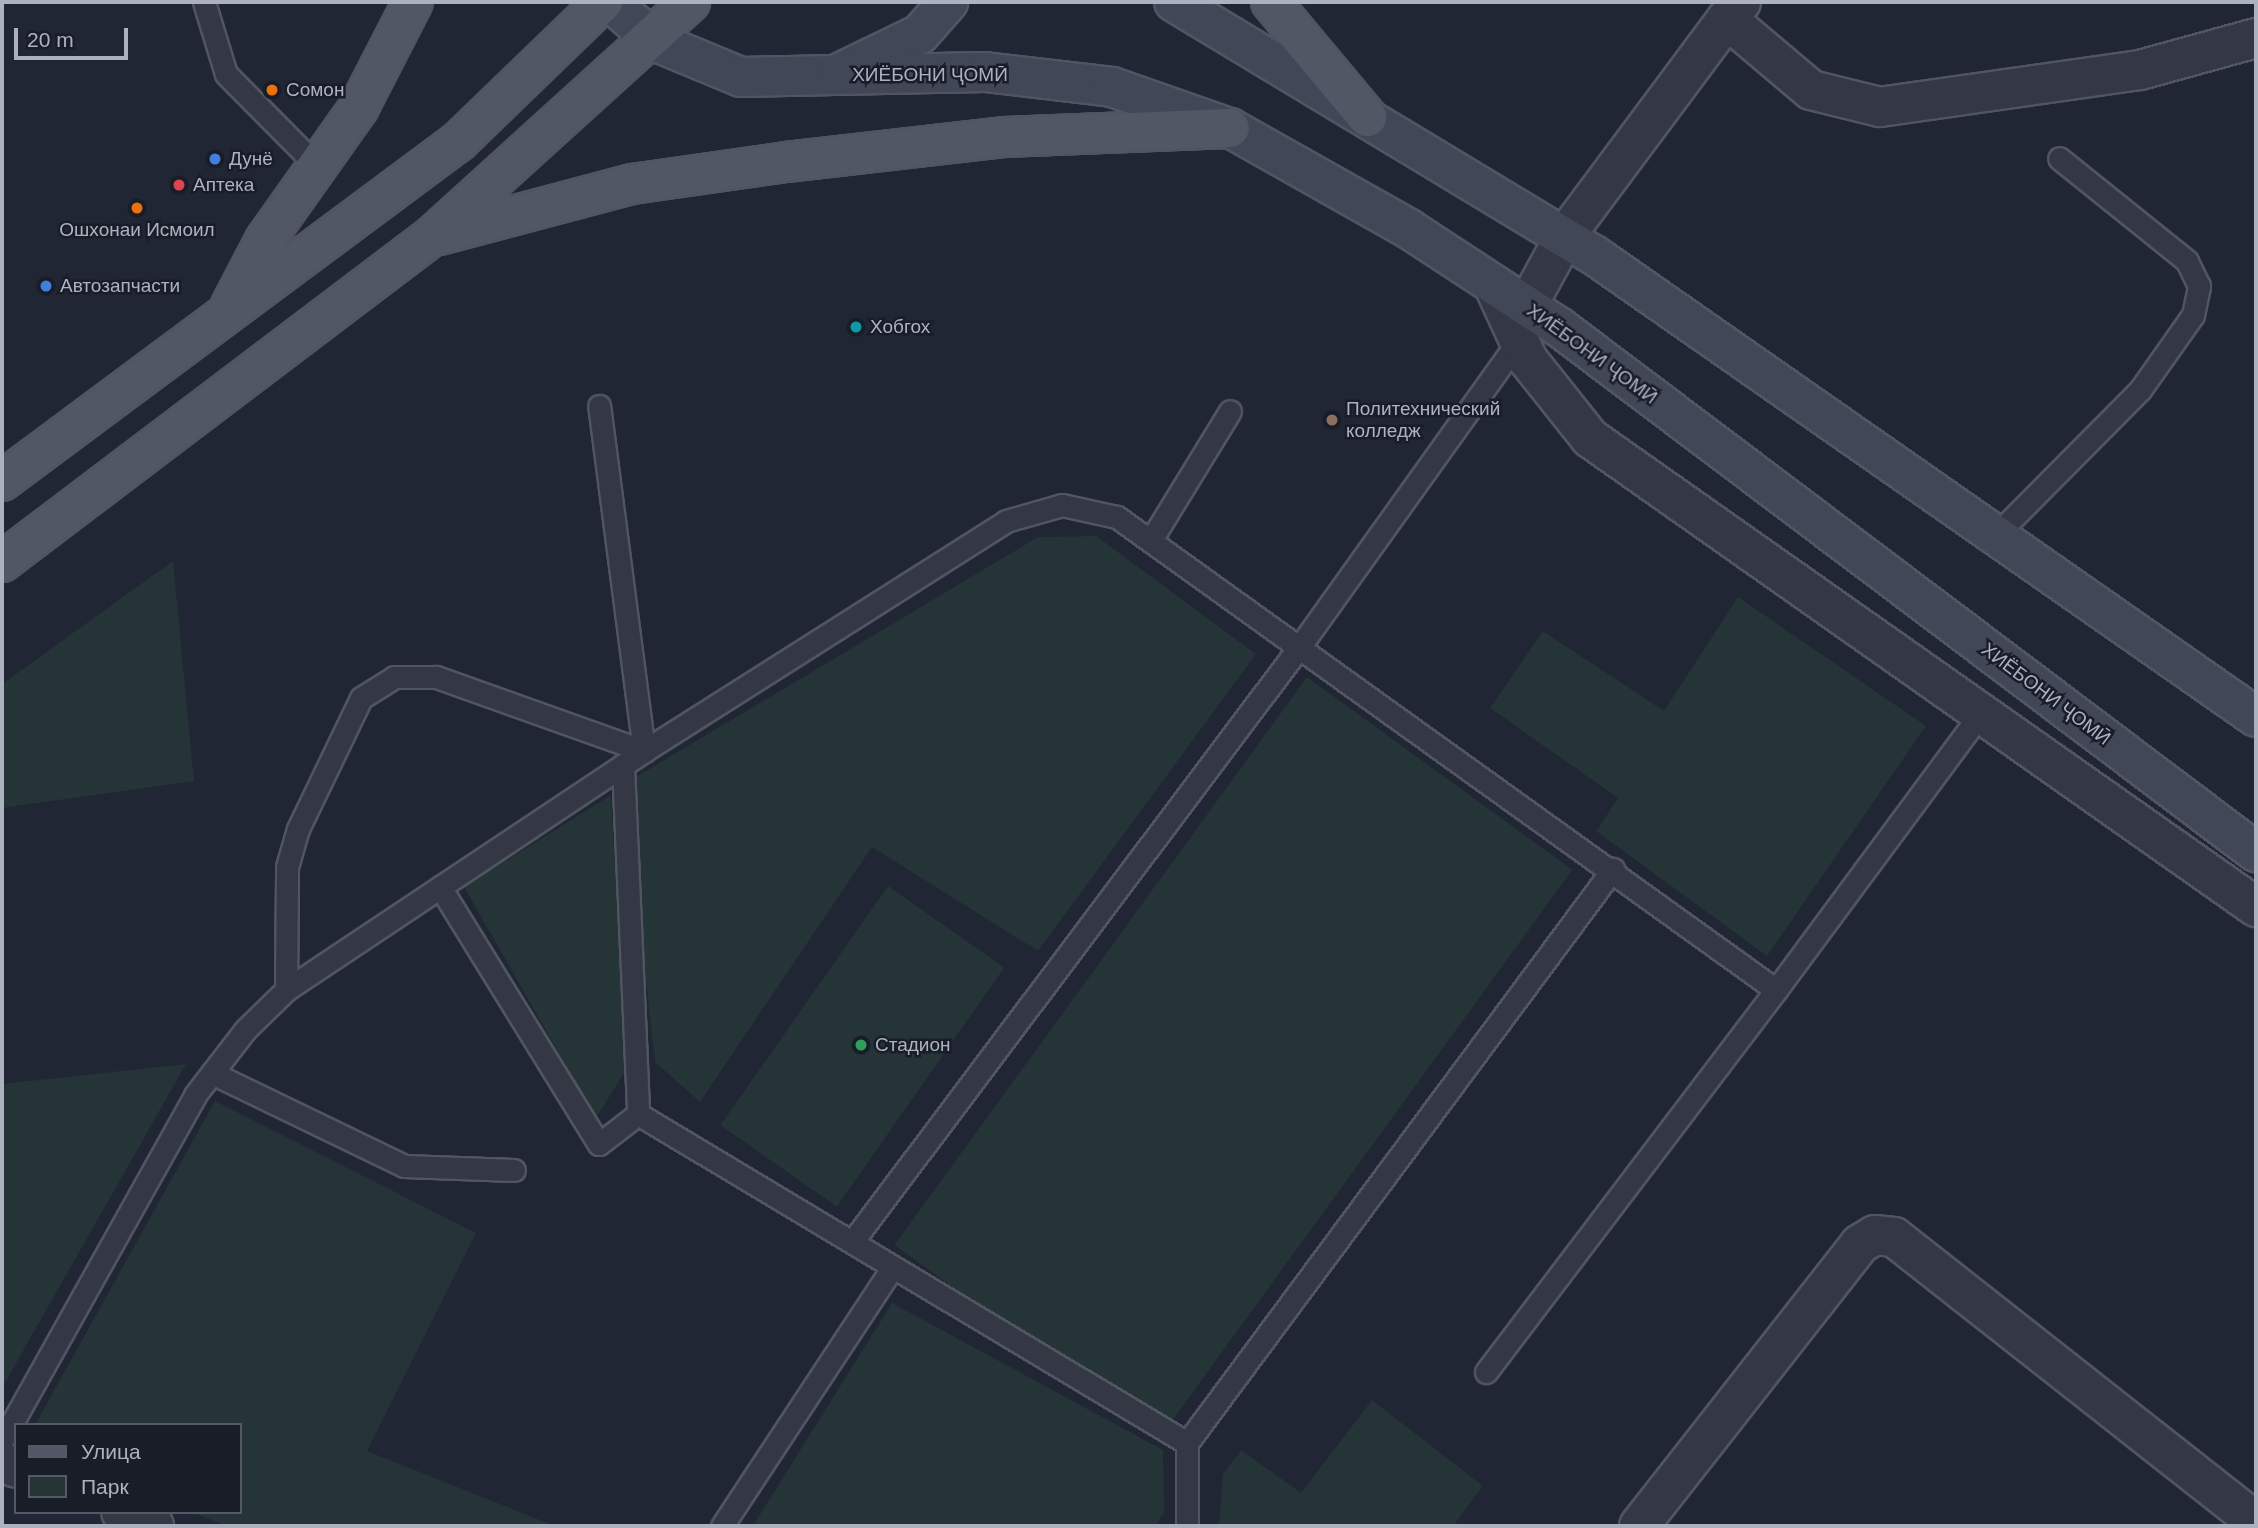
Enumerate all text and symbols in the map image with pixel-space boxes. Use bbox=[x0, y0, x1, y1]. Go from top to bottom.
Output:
scale bar bbox=[18, 14, 131, 58]
text: 20 m bbox=[27, 28, 74, 51]
street label: ХИЁБОНИ ҶОМӢ bbox=[852, 64, 1008, 86]
place label: Сомон bbox=[286, 79, 344, 101]
marker: Сомон bbox=[264, 82, 280, 98]
place label: Дунё bbox=[229, 148, 273, 170]
marker: Дунё bbox=[207, 151, 223, 167]
place label: Аптека bbox=[193, 174, 254, 196]
marker: Аптека bbox=[171, 177, 187, 193]
marker: Ошхонаи Исмоил bbox=[129, 200, 145, 216]
place label: Ошхонаи Исмоил bbox=[59, 219, 215, 241]
place label: Автозапчасти bbox=[60, 275, 180, 297]
marker: Автозапчасти bbox=[38, 278, 54, 294]
street label: ХИЁБОНИ ҶОМӢ bbox=[1522, 299, 1662, 409]
place label: Хобгох bbox=[870, 316, 930, 338]
marker: Хобгох bbox=[848, 319, 864, 335]
place label: Политехнический колледж bbox=[1346, 398, 1500, 442]
marker: Политехнический колледж bbox=[1324, 412, 1340, 428]
street label: ХИЁБОНИ ҶОМӢ bbox=[1977, 638, 2115, 750]
place label: Стадион bbox=[875, 1034, 951, 1056]
marker: Стадион bbox=[853, 1037, 869, 1053]
legend bbox=[14, 1423, 242, 1514]
text: Улица bbox=[81, 1440, 141, 1463]
text: Парк bbox=[81, 1475, 129, 1498]

